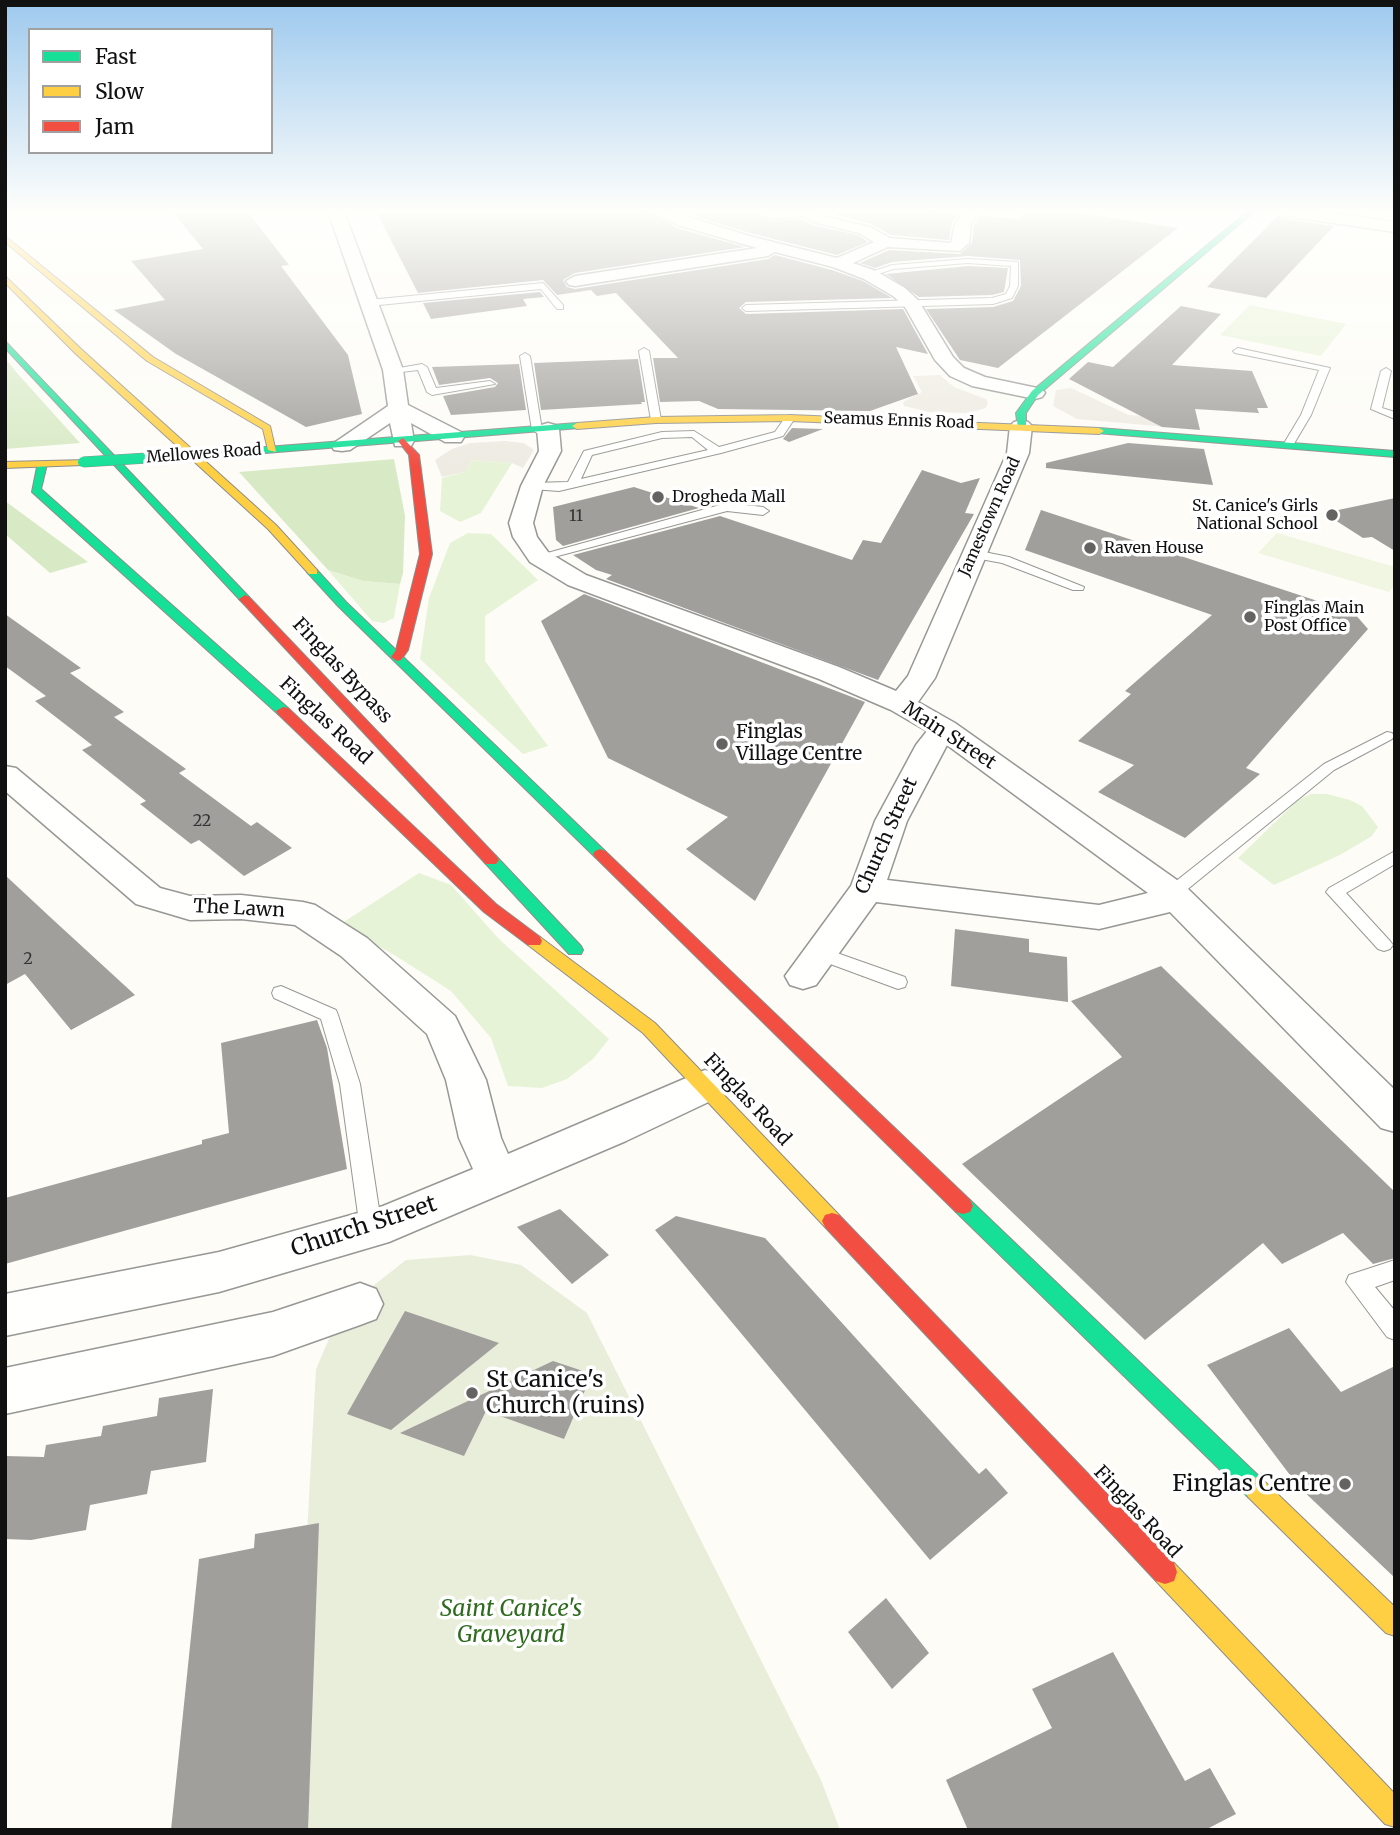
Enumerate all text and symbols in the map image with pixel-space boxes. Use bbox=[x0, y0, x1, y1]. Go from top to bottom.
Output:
legend bbox=[28, 28, 273, 154]
text: Fast bbox=[95, 43, 137, 70]
text: Slow bbox=[95, 78, 144, 105]
text: Jam bbox=[95, 113, 134, 140]
street label: Seamus Ennis Road bbox=[823, 409, 975, 433]
street label: Mellowes Road bbox=[146, 440, 262, 468]
street label: Jamestown Road bbox=[955, 454, 1025, 580]
place label: Drogheda Mall bbox=[672, 487, 785, 507]
marker: Drogheda Mall bbox=[650, 489, 666, 505]
place label: St. Canice's Girls National School bbox=[1192, 496, 1318, 534]
house number: 11 bbox=[569, 506, 583, 526]
marker: St. Canice's Girls National School bbox=[1324, 507, 1340, 523]
place label: Raven House bbox=[1104, 538, 1203, 558]
marker: Raven House bbox=[1082, 540, 1098, 556]
place label: Finglas Main Post Office bbox=[1264, 598, 1364, 636]
marker: Finglas Main Post Office bbox=[1242, 609, 1258, 625]
street label: Finglas Bypass bbox=[287, 614, 397, 728]
street label: Finglas Road bbox=[274, 673, 376, 769]
street label: Main Street bbox=[898, 697, 1000, 775]
place label: Finglas Village Centre bbox=[736, 722, 862, 766]
marker: Finglas Village Centre bbox=[714, 736, 730, 752]
street label: Church Street bbox=[851, 774, 923, 898]
house number: 22 bbox=[193, 811, 211, 831]
street label: The Lawn bbox=[193, 895, 285, 923]
house number: 2 bbox=[23, 949, 33, 969]
street label: Finglas Road bbox=[699, 1049, 795, 1151]
street label: Church Street bbox=[288, 1190, 440, 1264]
place label: St Canice's Church (ruins) bbox=[486, 1366, 645, 1420]
marker: St Canice's Church (ruins) bbox=[464, 1385, 480, 1401]
street label: Finglas Road bbox=[1089, 1461, 1185, 1563]
place label: Finglas Centre bbox=[1172, 1470, 1331, 1498]
marker: Finglas Centre bbox=[1337, 1476, 1353, 1492]
park label: Saint Canice's Graveyard bbox=[440, 1595, 582, 1649]

